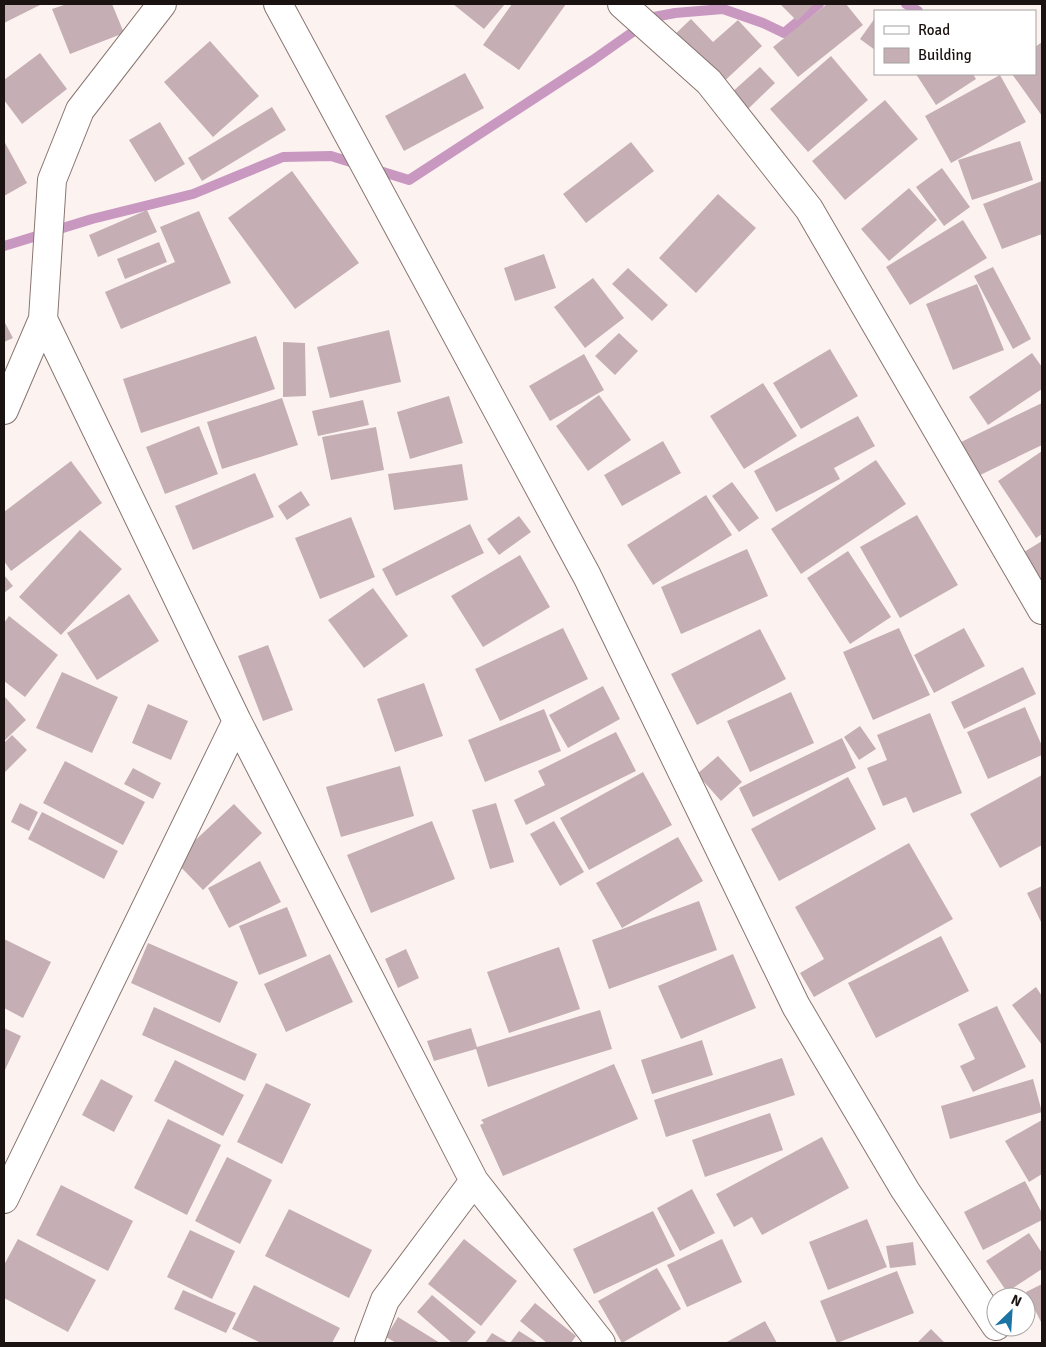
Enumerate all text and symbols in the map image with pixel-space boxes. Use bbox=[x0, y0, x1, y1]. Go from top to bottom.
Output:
legend bbox=[874, 10, 1036, 75]
text: Road bbox=[918, 21, 950, 39]
text: Building bbox=[918, 46, 972, 64]
north arrow bbox=[986, 1287, 1036, 1337]
text: N bbox=[1008, 1291, 1024, 1310]

